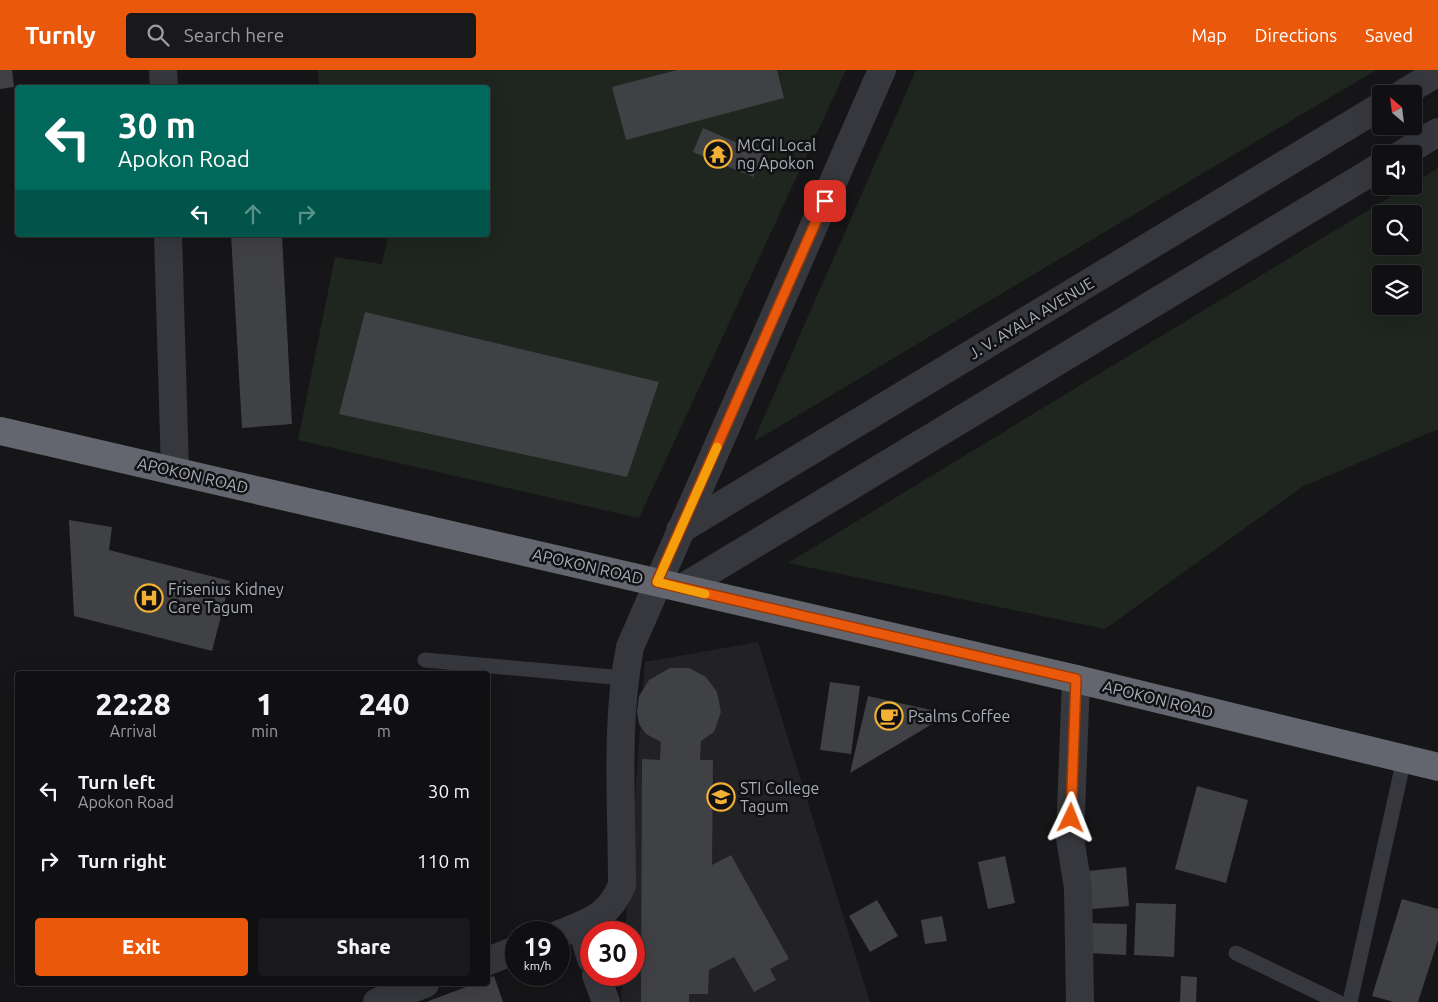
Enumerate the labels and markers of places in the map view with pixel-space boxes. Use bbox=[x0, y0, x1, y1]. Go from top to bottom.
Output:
place label: MCGI Local ng Apokon bbox=[737, 136, 816, 172]
temple icon: MCGI Local ng Apokon bbox=[703, 139, 733, 169]
pin bbox=[804, 180, 846, 222]
place label: Frisenius Kidney Care Tagum bbox=[168, 580, 284, 616]
hospital icon: Frisenius Kidney Care Tagum bbox=[134, 583, 164, 613]
cafe icon: Psalms Coffee bbox=[874, 701, 904, 731]
place label: Psalms Coffee bbox=[908, 707, 1010, 725]
place label: STI College Tagum bbox=[740, 779, 819, 815]
school or university icon: STI College Tagum bbox=[706, 782, 736, 812]

